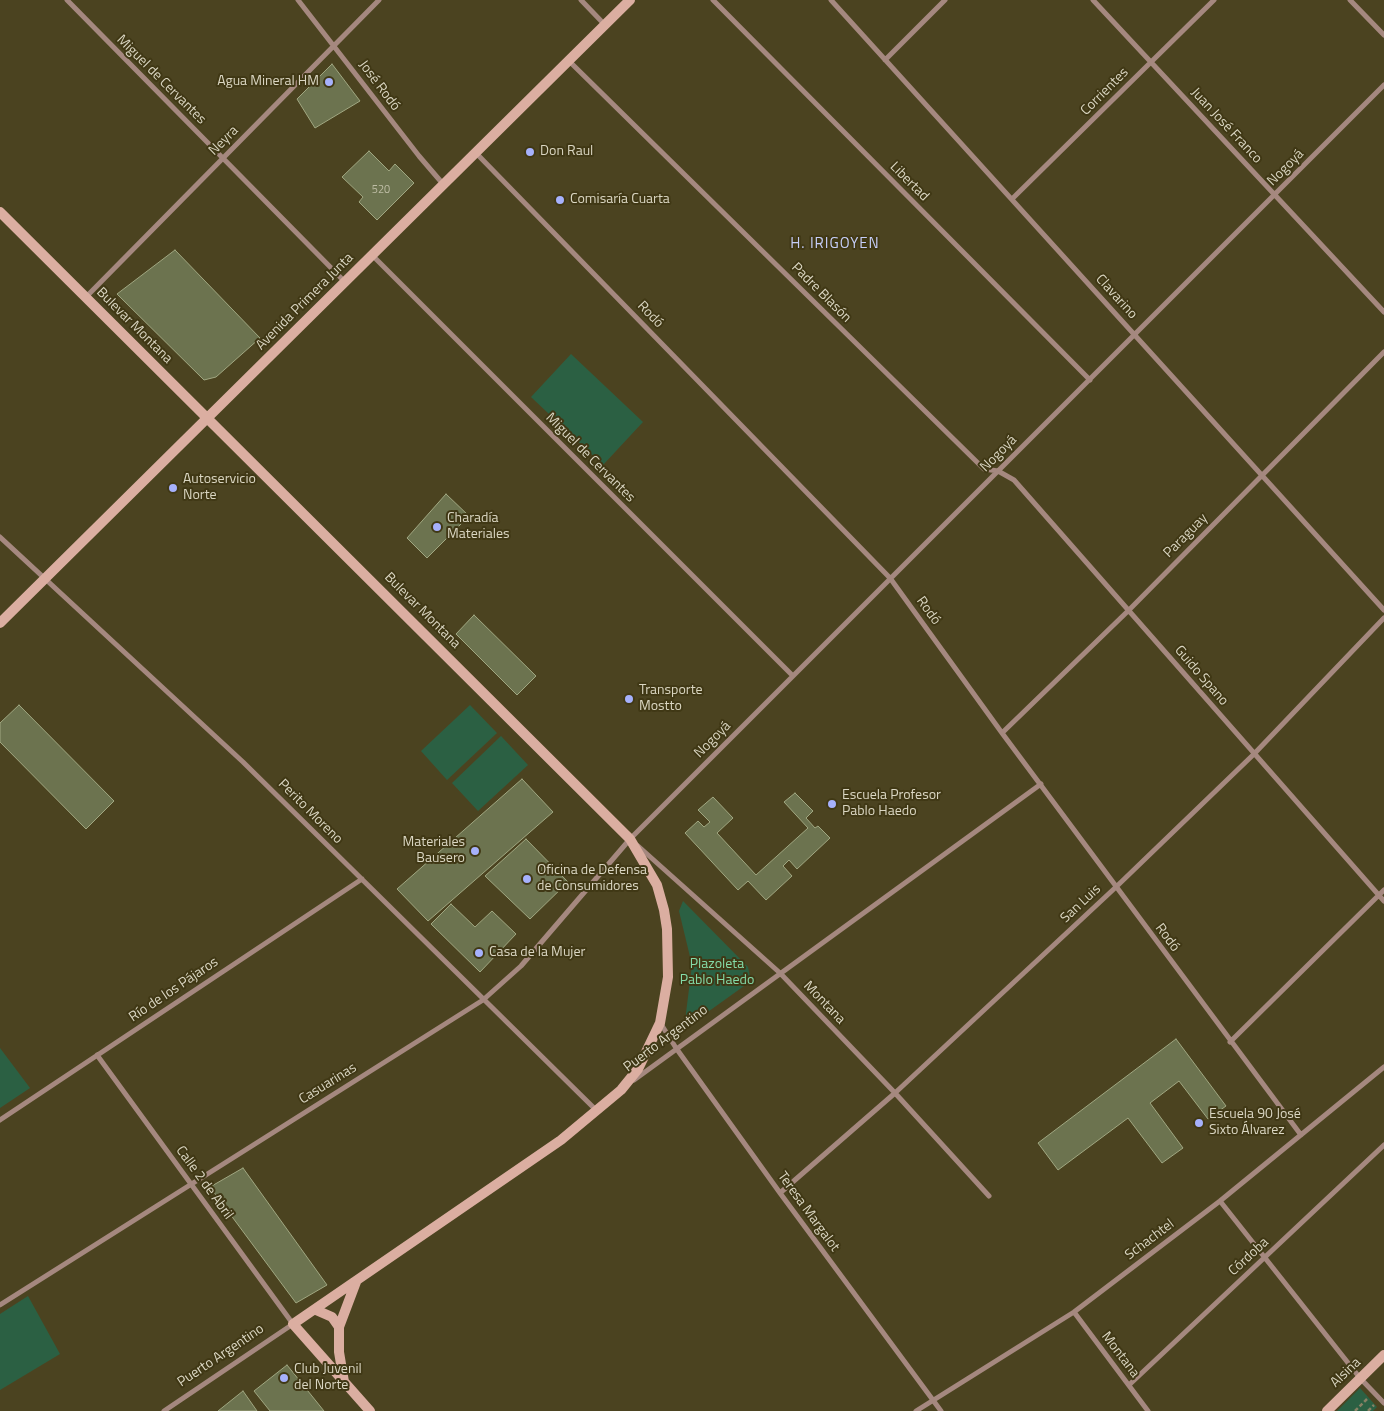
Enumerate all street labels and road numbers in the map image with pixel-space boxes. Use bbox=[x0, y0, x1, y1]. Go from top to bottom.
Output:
street label: Miguel de Cervantes bbox=[113, 32, 209, 128]
street label: José Rodó bbox=[355, 57, 403, 115]
street label: Corrientes bbox=[1078, 65, 1132, 119]
street label: Juan José Franco bbox=[1187, 85, 1265, 167]
street label: Neyra bbox=[206, 123, 242, 159]
street label: Nogoyá bbox=[1264, 146, 1308, 190]
street label: Libertad bbox=[886, 159, 932, 205]
street label: Avenida Primera Junta bbox=[253, 250, 357, 354]
street label: Padre Blasón bbox=[788, 260, 854, 326]
street label: Clavarino bbox=[1092, 271, 1140, 323]
street label: Bulevar Montana bbox=[92, 284, 176, 368]
street label: Rodó bbox=[633, 298, 667, 332]
street label: Miguel de Cervantes bbox=[542, 410, 638, 506]
street label: Nogoyá bbox=[977, 432, 1021, 476]
street label: Paraguay bbox=[1160, 510, 1212, 562]
street label: Bulevar Montana bbox=[380, 569, 464, 653]
street label: Rodó bbox=[912, 594, 944, 628]
street label: Guido Spano bbox=[1170, 643, 1232, 709]
street label: Nogoyá bbox=[691, 718, 735, 762]
street label: Perito Moreno bbox=[274, 776, 346, 848]
street label: San Luis bbox=[1057, 881, 1105, 927]
street label: Rodó bbox=[1151, 921, 1183, 955]
street label: Río de los Pájaros bbox=[126, 954, 222, 1026]
street label: Montana bbox=[800, 978, 848, 1028]
street label: Puerto Argentino bbox=[621, 1002, 711, 1076]
street label: Casuarinas bbox=[296, 1060, 360, 1108]
street label: Calle 2 de Abril bbox=[172, 1143, 236, 1223]
street label: Teresa Margalot bbox=[773, 1169, 843, 1255]
street label: Schachtel bbox=[1122, 1216, 1178, 1264]
street label: Córdoba bbox=[1225, 1234, 1273, 1280]
street label: Puerto Argentino bbox=[175, 1321, 267, 1391]
street label: Montana bbox=[1097, 1329, 1143, 1381]
street label: Alsina bbox=[1327, 1355, 1365, 1391]

